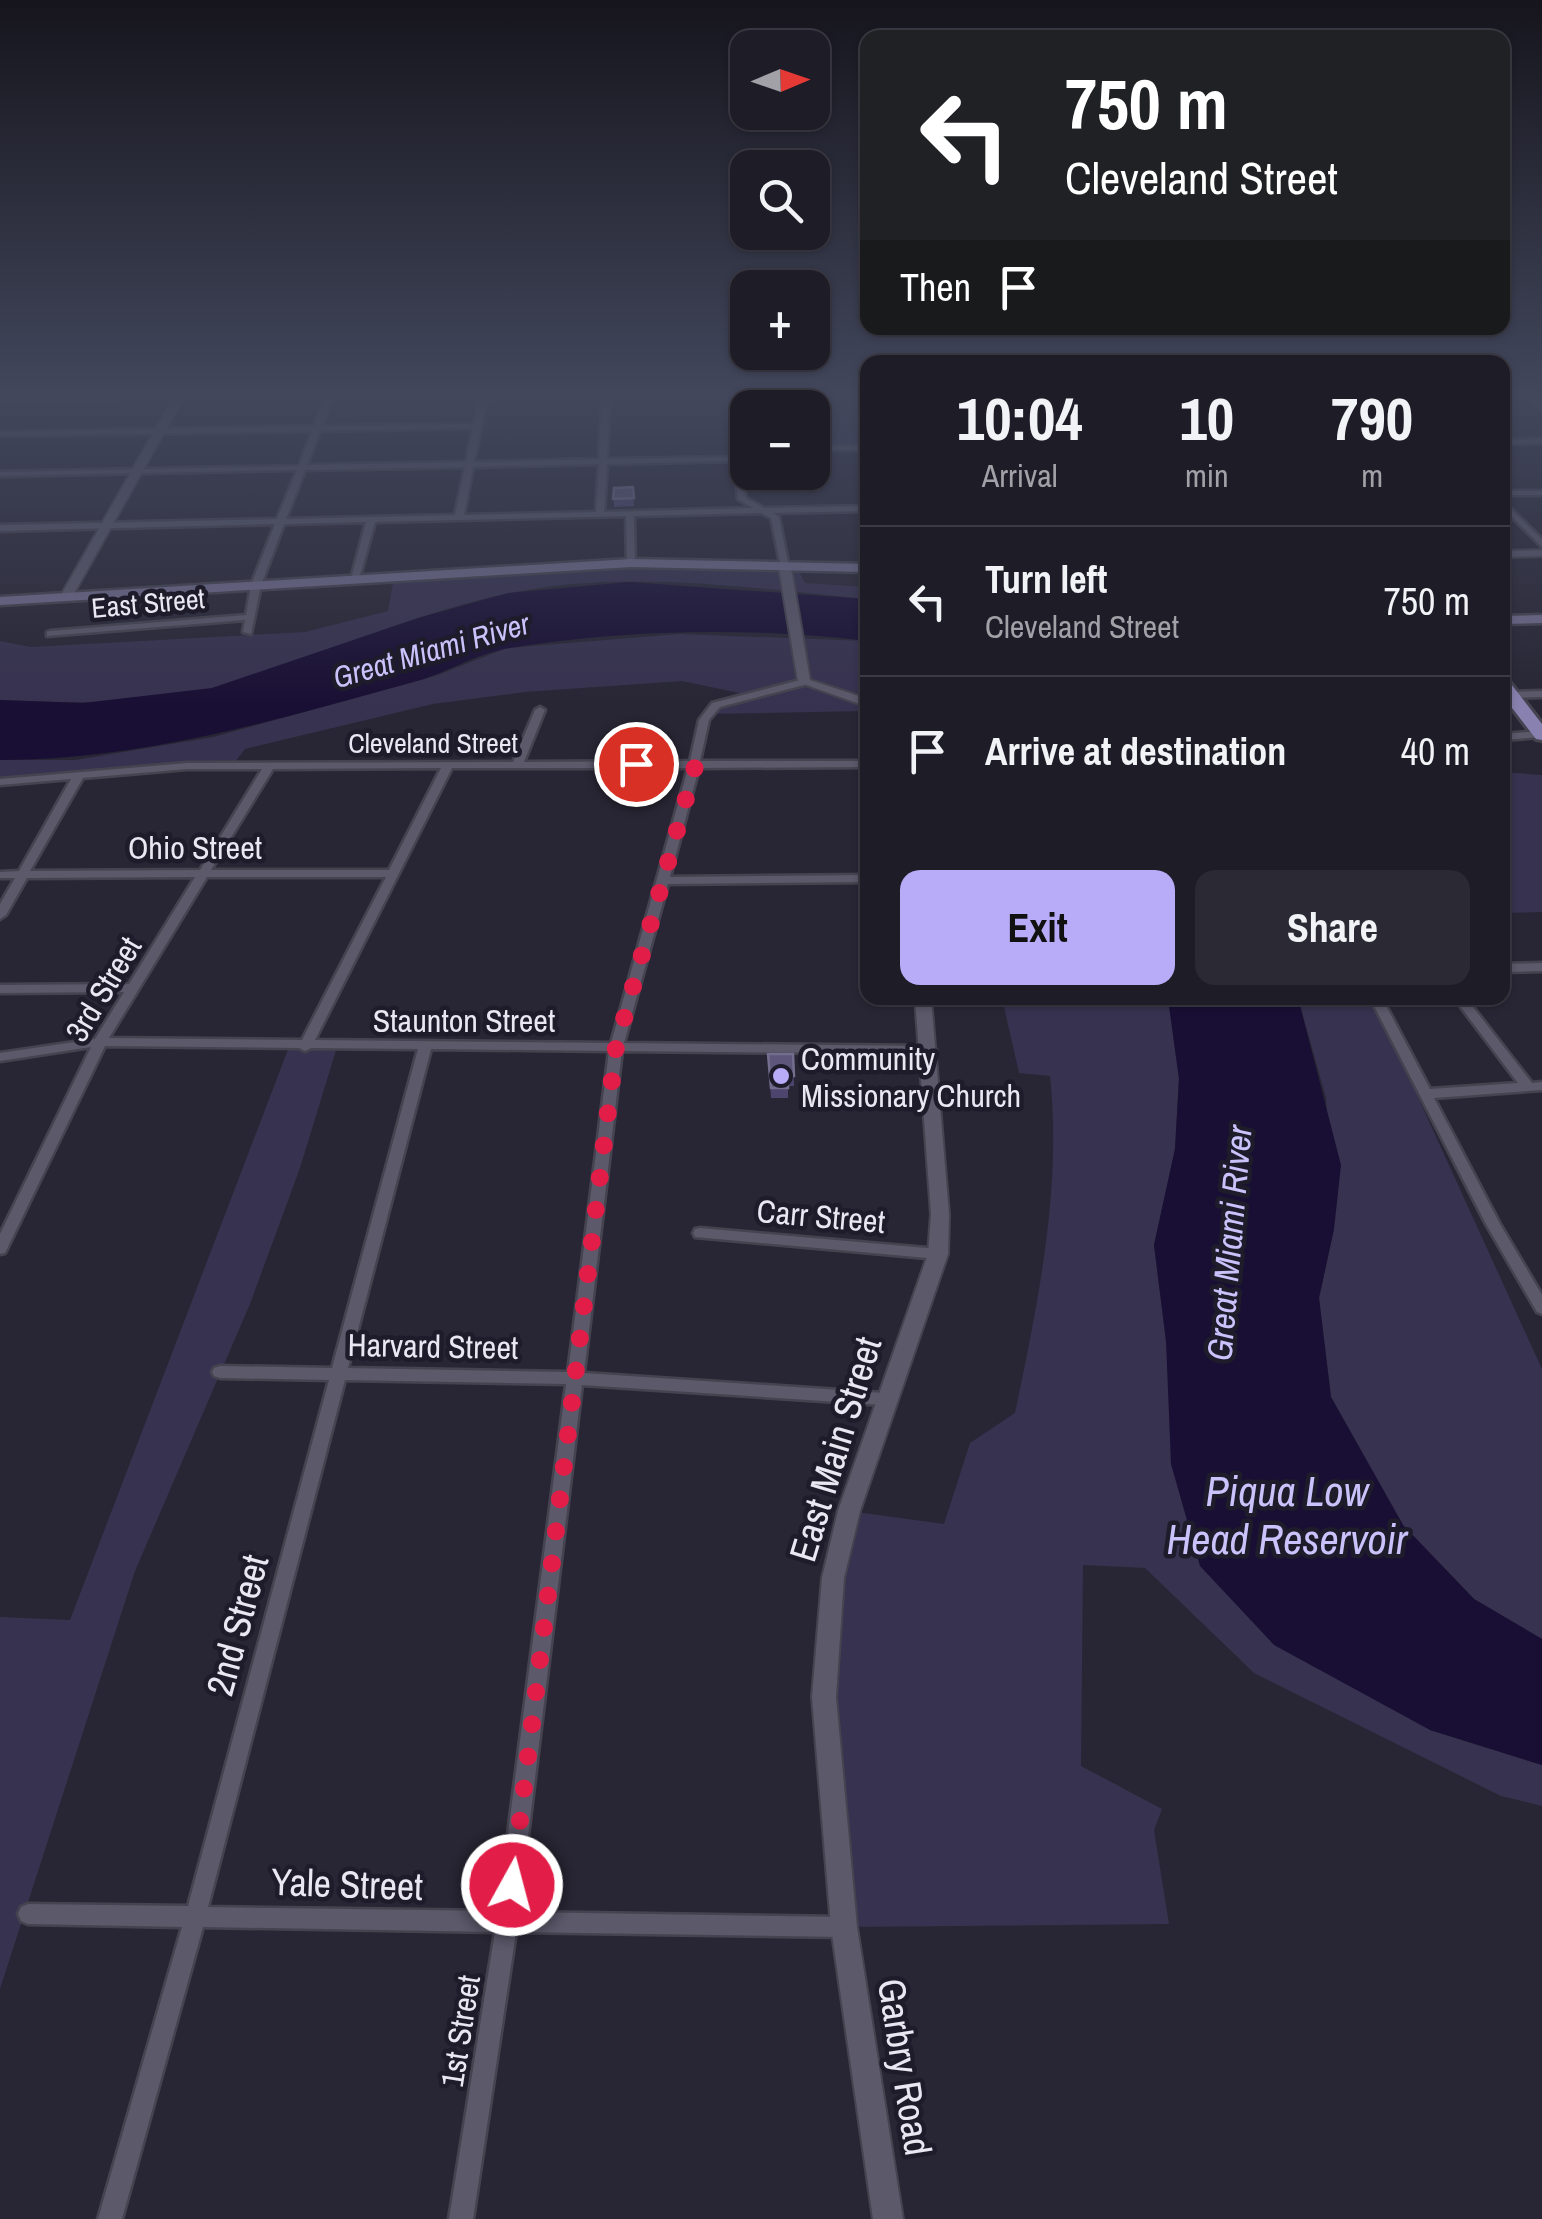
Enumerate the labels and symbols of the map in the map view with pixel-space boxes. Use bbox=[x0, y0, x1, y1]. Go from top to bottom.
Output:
north arrow bbox=[730, 30, 830, 130]
street label: East Street bbox=[90, 579, 206, 627]
water label: Great Miami River bbox=[328, 603, 535, 697]
pin bbox=[594, 722, 679, 807]
street label: Cleveland Street bbox=[348, 724, 518, 762]
street label: Ohio Street bbox=[128, 826, 262, 869]
street label: 3rd Street bbox=[55, 929, 151, 1049]
street label: Staunton Street bbox=[373, 999, 555, 1042]
place label: Community Missionary Church bbox=[801, 1037, 1021, 1117]
marker: Community Missionary Church bbox=[770, 1065, 792, 1087]
water label: Great Miami River bbox=[1195, 1122, 1263, 1363]
street label: Carr Street bbox=[755, 1189, 887, 1243]
street label: Harvard Street bbox=[347, 1323, 519, 1369]
street label: East Main Street bbox=[777, 1330, 893, 1567]
water label: Piqua Low Head Reservoir bbox=[1166, 1463, 1409, 1567]
street label: 2nd Street bbox=[194, 1549, 280, 1701]
position arrow bbox=[460, 1833, 564, 1937]
street label: Yale Street bbox=[270, 1856, 424, 1912]
street label: 1st Street bbox=[430, 1972, 490, 2090]
street label: Garbry Road bbox=[866, 1975, 944, 2159]

